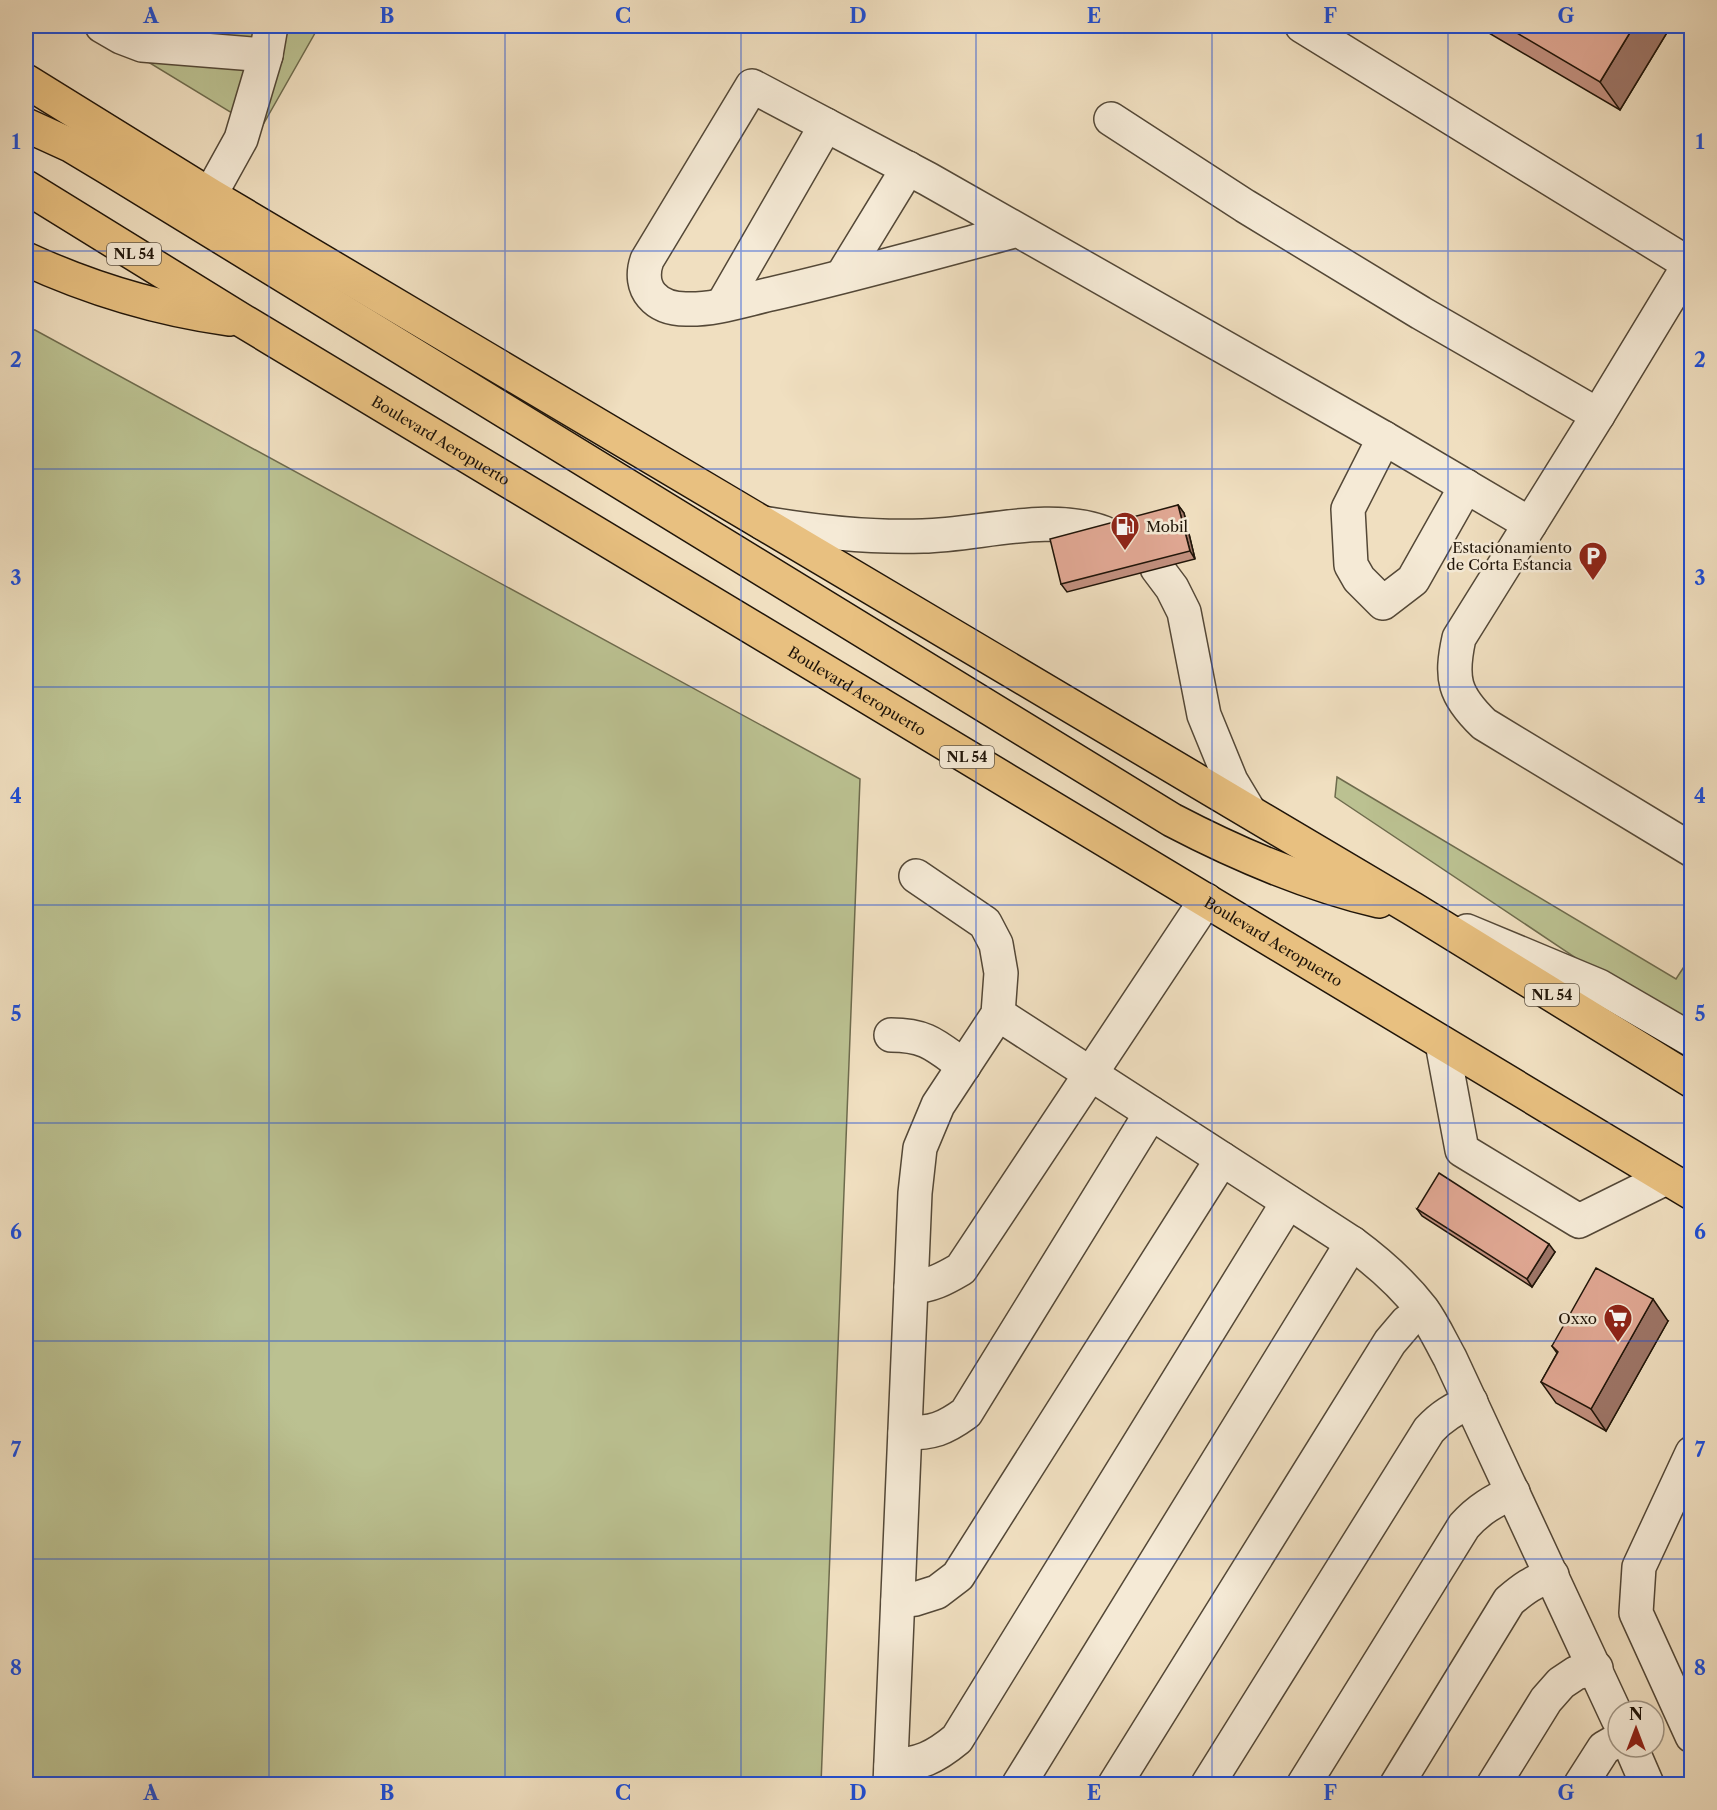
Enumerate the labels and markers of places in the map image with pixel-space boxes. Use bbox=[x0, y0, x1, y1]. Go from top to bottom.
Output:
fuel station icon: Mobil bbox=[1109, 510, 1141, 552]
place label: Mobil bbox=[1146, 517, 1189, 536]
place label: Estacionamiento de Corta Estancia bbox=[1447, 538, 1572, 574]
parking icon: Estacionamiento de Corta Estancia bbox=[1577, 540, 1609, 582]
supermarket icon: Oxxo bbox=[1602, 1302, 1634, 1344]
place label: Oxxo bbox=[1558, 1309, 1597, 1328]

